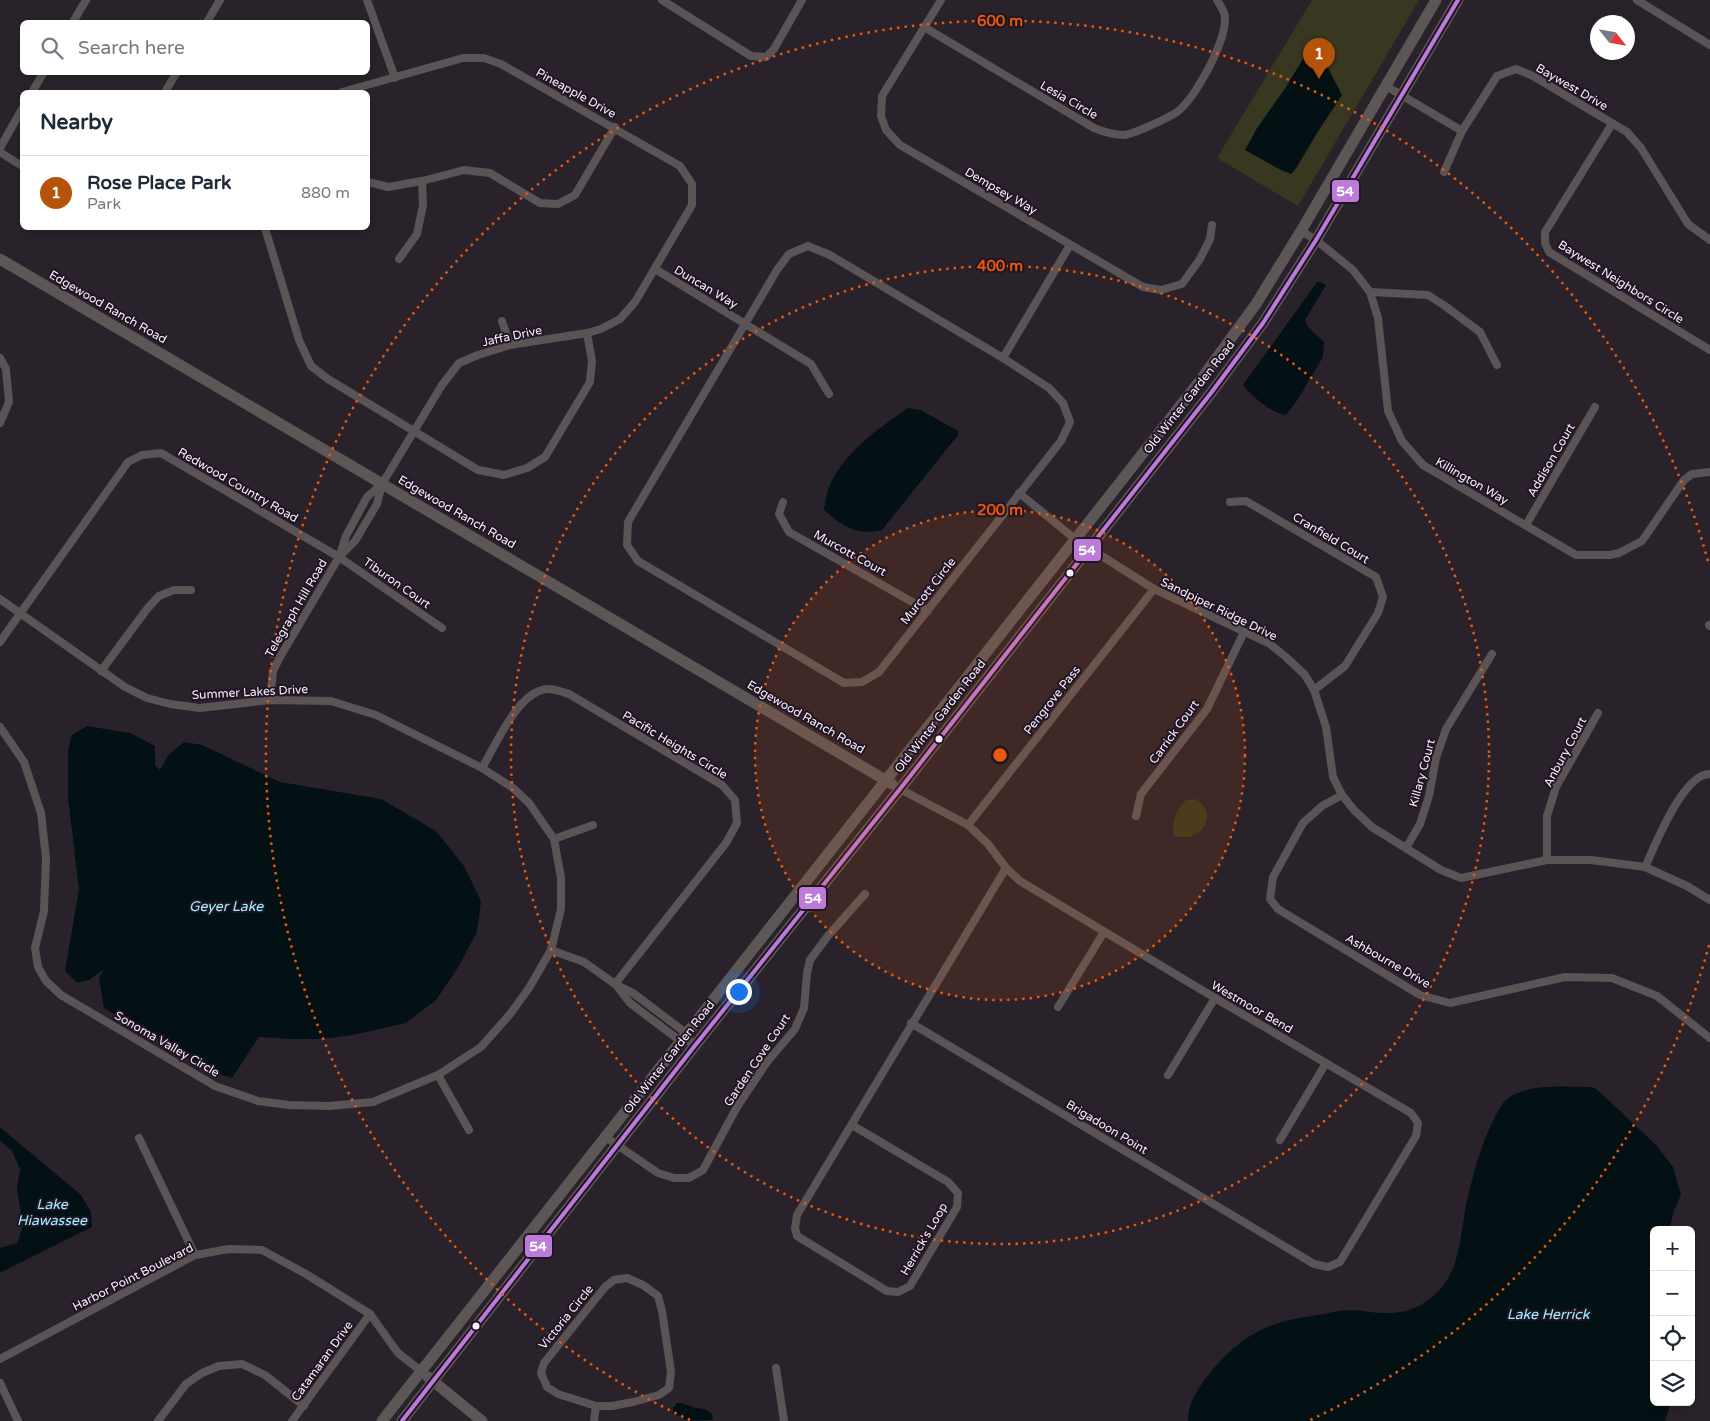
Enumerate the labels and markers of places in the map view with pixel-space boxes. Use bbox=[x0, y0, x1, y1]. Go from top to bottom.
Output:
pin: 1 bbox=[1303, 38, 1335, 79]
unlabelled marker bbox=[1065, 568, 1075, 578]
unlabelled marker bbox=[934, 734, 944, 744]
centre of rings bbox=[991, 746, 1009, 764]
unlabelled marker bbox=[471, 1321, 481, 1331]

